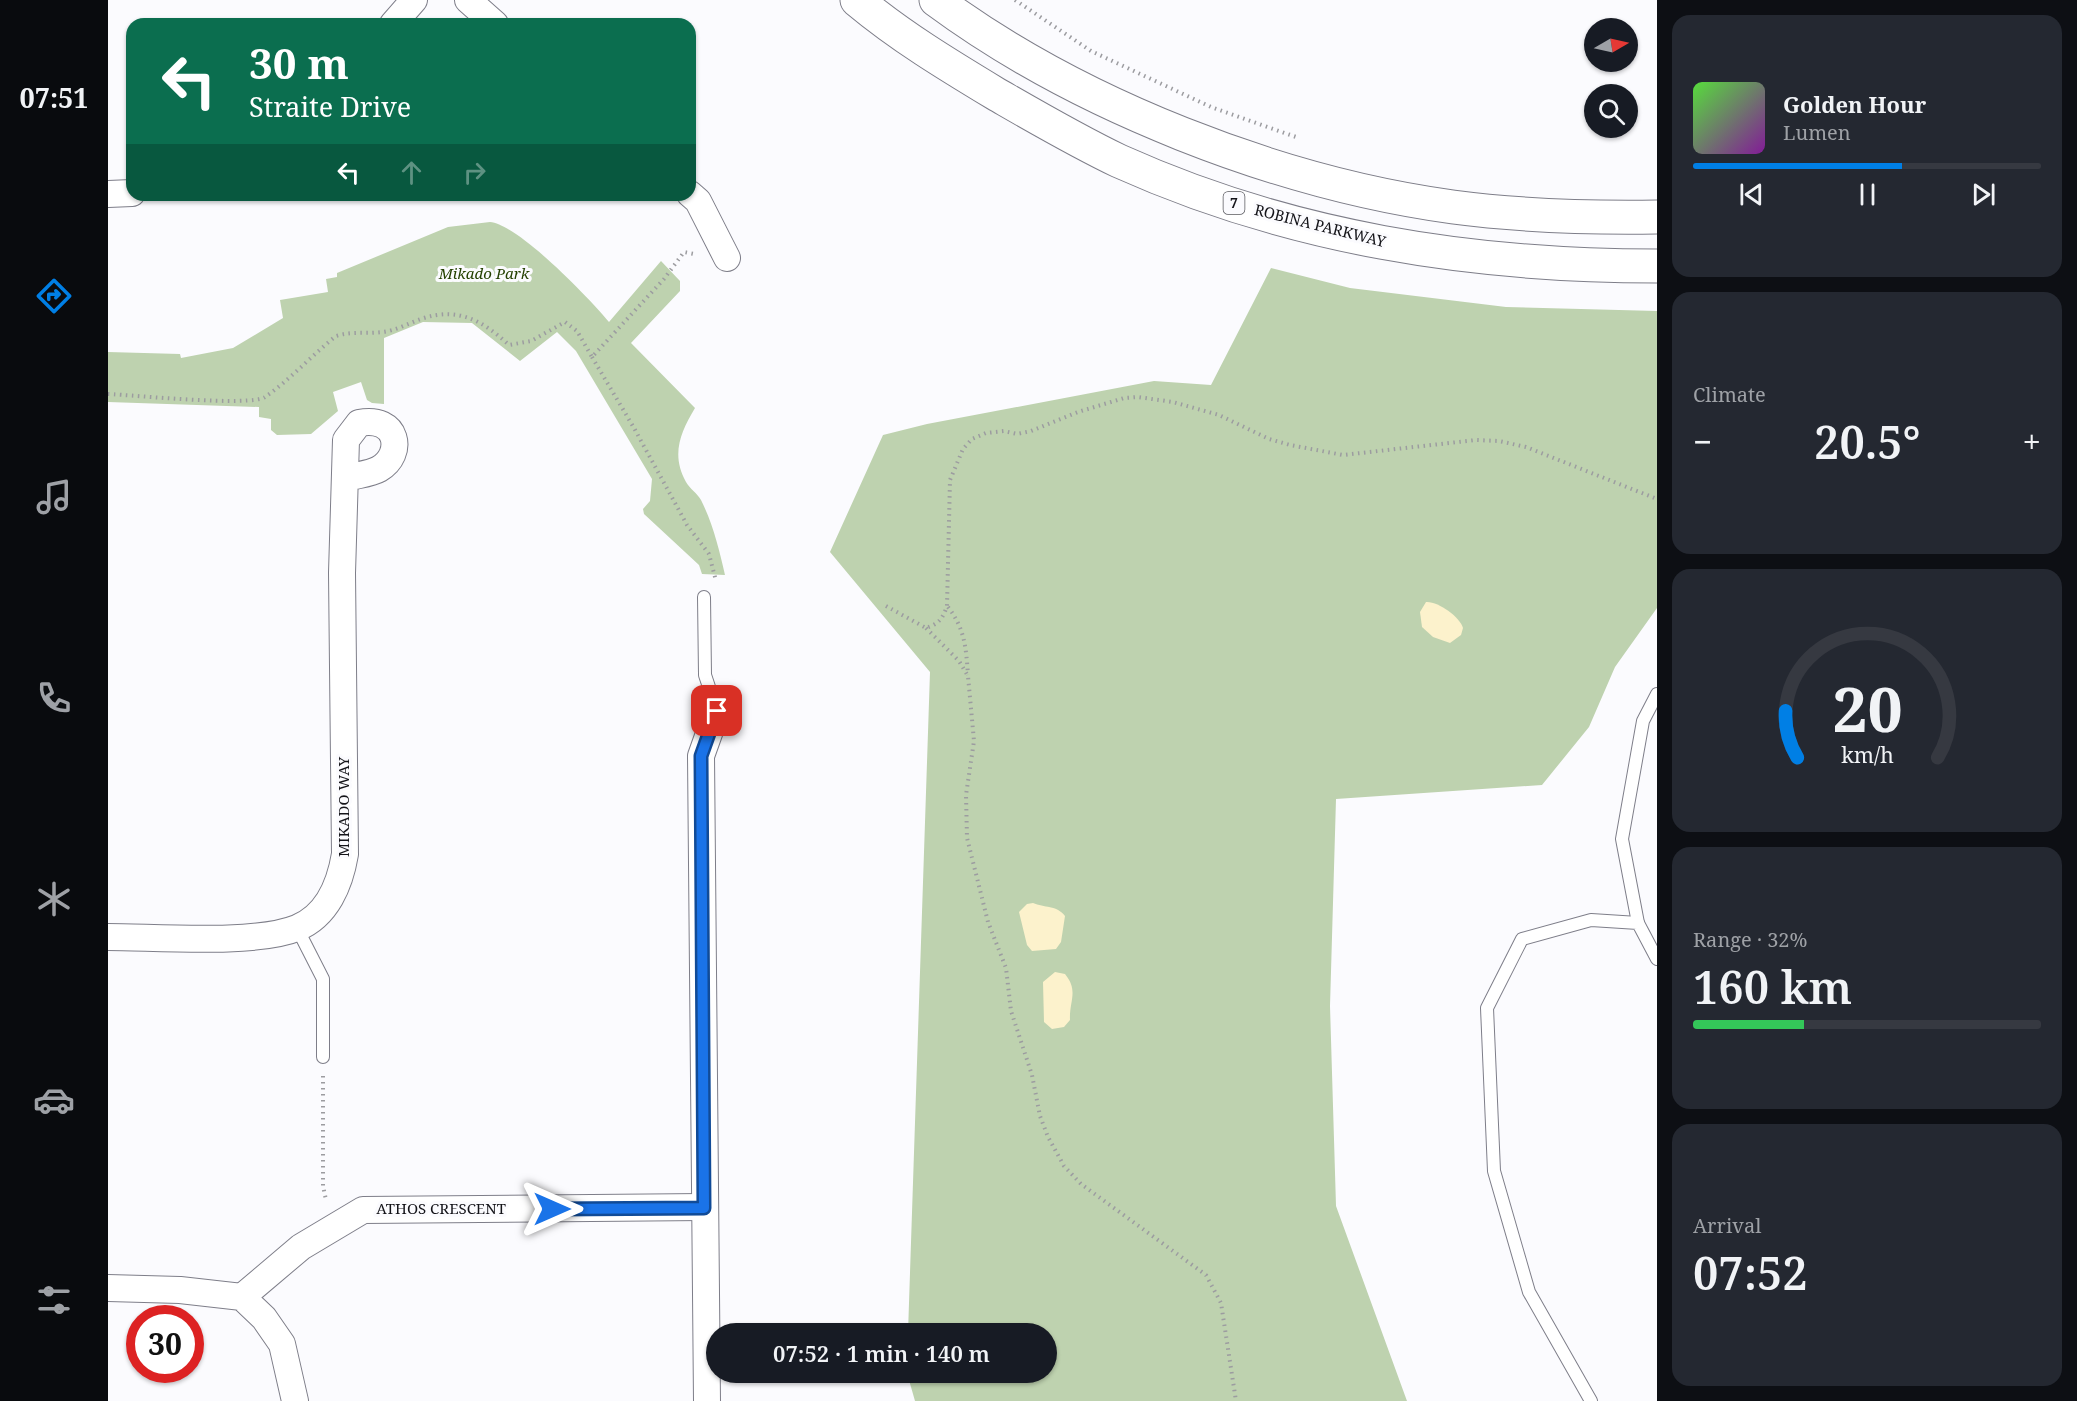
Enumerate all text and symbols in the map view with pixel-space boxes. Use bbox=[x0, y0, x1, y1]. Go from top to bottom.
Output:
north arrow bbox=[1584, 18, 1638, 72]
map controls bbox=[1584, 18, 1638, 138]
text: 30 m bbox=[249, 34, 349, 91]
icon: left bbox=[150, 42, 228, 120]
text: 07:51 bbox=[19, 79, 89, 116]
button: search bbox=[1584, 84, 1638, 138]
text: Straite Drive bbox=[249, 88, 411, 125]
text: Golden Hour bbox=[1783, 89, 1926, 119]
text: Lumen bbox=[1783, 119, 1851, 146]
icon: left bbox=[332, 156, 365, 189]
icon: ahead bbox=[395, 156, 428, 189]
icon: right bbox=[458, 156, 491, 189]
icon: previous bbox=[1735, 178, 1768, 211]
icon: pause bbox=[1851, 178, 1884, 211]
icon: next bbox=[1967, 178, 2000, 211]
road number: 7 bbox=[1224, 192, 1244, 214]
street label: ROBINA PARKWAY bbox=[1252, 199, 1389, 251]
park label: Mikado Park bbox=[438, 263, 530, 283]
icon: directions bbox=[33, 275, 75, 317]
text: Climate bbox=[1693, 381, 1766, 408]
text: 20.5° bbox=[1814, 411, 1921, 472]
text: − bbox=[1693, 419, 1712, 464]
text: + bbox=[2023, 419, 2041, 464]
icon: music bbox=[33, 476, 75, 518]
text: 20 bbox=[1832, 665, 1902, 750]
icon: phone bbox=[33, 677, 75, 719]
pin bbox=[691, 685, 742, 736]
icon: arrive bbox=[700, 694, 733, 727]
text: km/h bbox=[1841, 740, 1894, 769]
street label: MIKADO WAY bbox=[333, 756, 353, 857]
icon: climate bbox=[33, 878, 75, 920]
text: Range · 32% bbox=[1693, 926, 1807, 953]
text: 160 km bbox=[1693, 956, 1852, 1017]
icon: car bbox=[33, 1079, 75, 1121]
position arrow bbox=[520, 1177, 584, 1241]
street label: ATHOS CRESCENT bbox=[376, 1198, 506, 1218]
text: Arrival bbox=[1693, 1212, 1761, 1239]
text: 07:52 bbox=[1693, 1242, 1808, 1303]
icon: filters bbox=[33, 1279, 75, 1321]
speed limit sign: 30 bbox=[126, 1305, 204, 1383]
text: 07:52 · 1 min · 140 m bbox=[773, 1338, 990, 1368]

